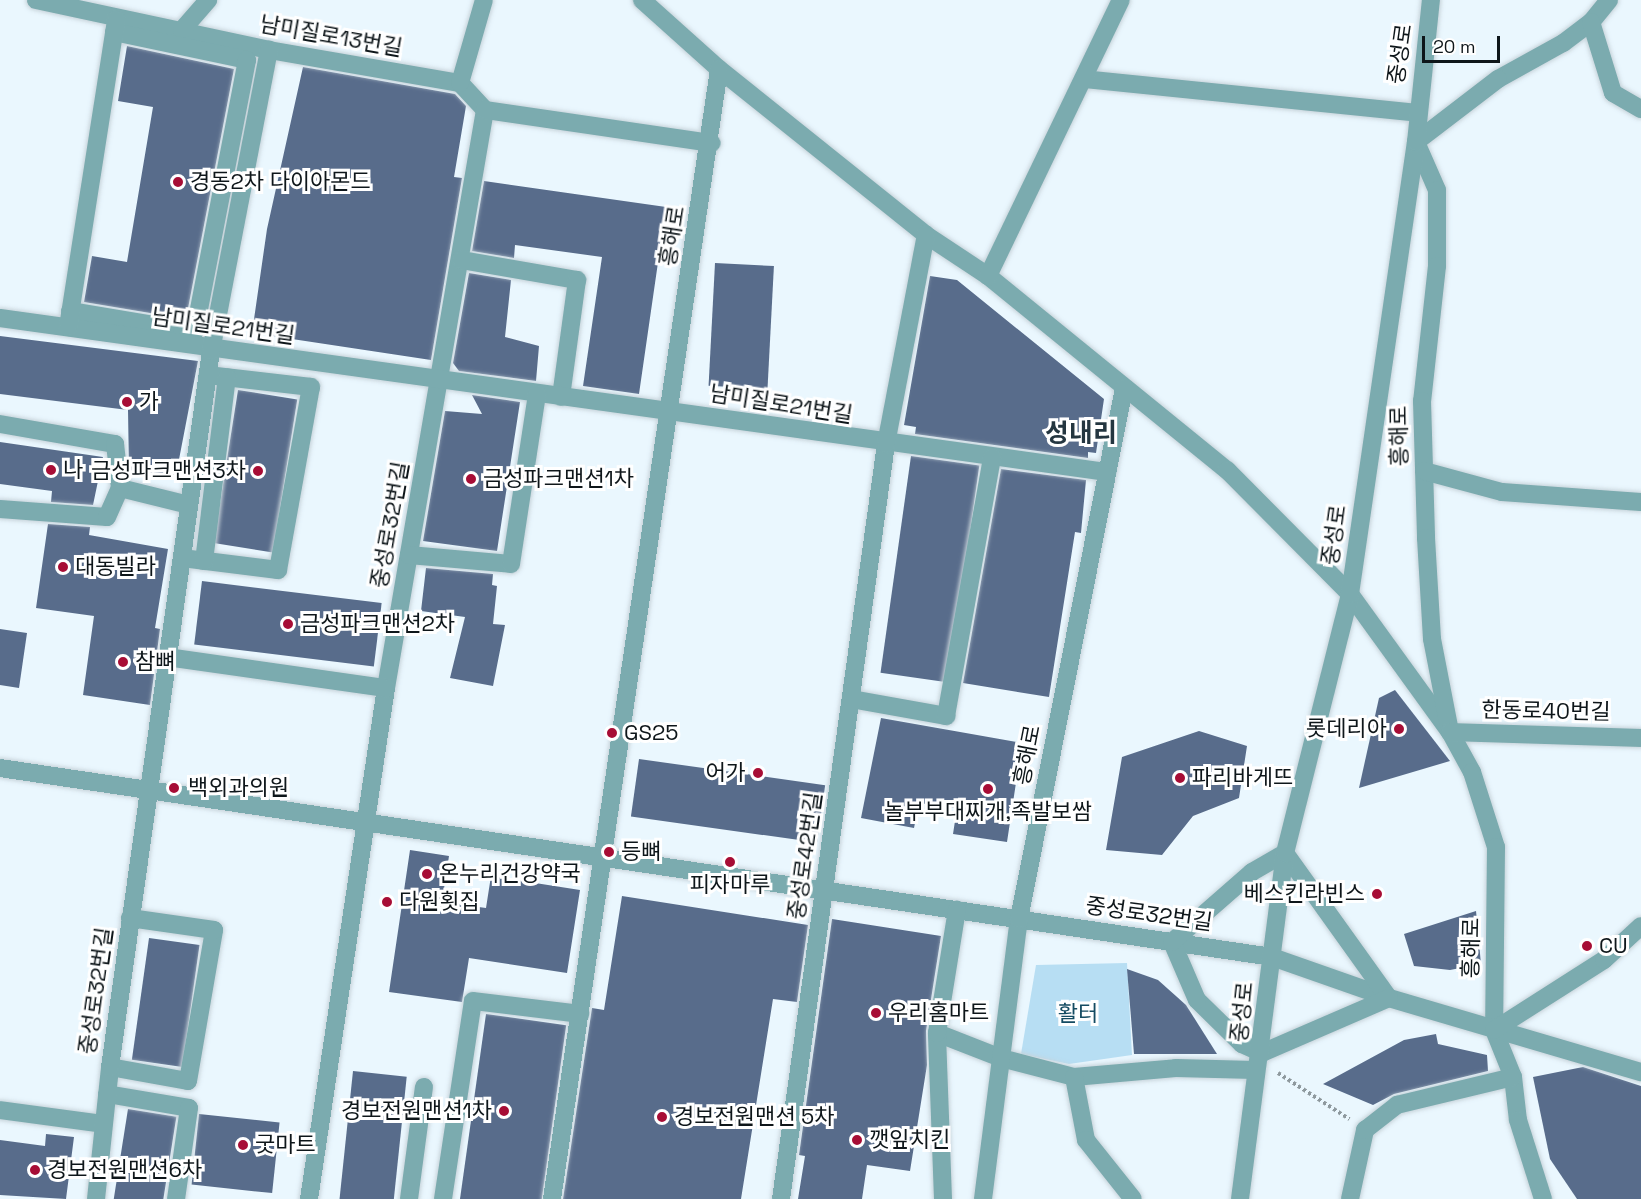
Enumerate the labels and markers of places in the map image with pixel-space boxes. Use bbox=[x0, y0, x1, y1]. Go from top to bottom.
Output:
place label: 경동2차 다이아몬드 bbox=[190, 169, 371, 195]
marker: 경동2차 다이아몬드 bbox=[171, 175, 185, 189]
place label: 가 bbox=[139, 389, 159, 415]
marker: 가 bbox=[120, 395, 134, 409]
place label: 나 bbox=[63, 457, 83, 483]
place label: 금성파크맨션3차 bbox=[91, 458, 246, 484]
marker: 나 bbox=[44, 463, 58, 477]
marker: 금성파크맨션3차 bbox=[251, 464, 265, 478]
place label: 금성파크맨션1차 bbox=[483, 466, 634, 492]
marker: 금성파크맨션1차 bbox=[464, 472, 478, 486]
place label: 대동빌라 bbox=[75, 554, 156, 580]
marker: 대동빌라 bbox=[56, 560, 70, 574]
place label: 금성파크맨션2차 bbox=[300, 611, 455, 637]
marker: 금성파크맨션2차 bbox=[281, 617, 295, 631]
place label: 참뼈 bbox=[135, 649, 175, 675]
marker: 참뼈 bbox=[116, 655, 130, 669]
place label: 롯데리아 bbox=[1306, 716, 1387, 742]
place label: GS25 bbox=[624, 720, 678, 746]
marker: 롯데리아 bbox=[1392, 722, 1406, 736]
marker: GS25 bbox=[605, 726, 619, 740]
place label: 어가 bbox=[706, 760, 746, 786]
place label: 파리바게뜨 bbox=[1192, 765, 1293, 791]
marker: 어가 bbox=[751, 766, 765, 780]
marker: 파리바게뜨 bbox=[1173, 771, 1187, 785]
place label: 백외과의원 bbox=[188, 775, 289, 801]
marker: 백외과의원 bbox=[165, 779, 183, 797]
marker: 놀부부대찌개,족발보쌈 bbox=[981, 782, 995, 796]
place label: 놀부부대찌개,족발보쌈 bbox=[884, 799, 1092, 825]
place label: 등뼈 bbox=[621, 839, 661, 865]
marker: 등뼈 bbox=[602, 845, 616, 859]
marker: 피자마루 bbox=[723, 855, 737, 869]
place label: 온누리건강약국 bbox=[439, 861, 581, 887]
marker: 온누리건강약국 bbox=[420, 867, 434, 881]
place label: 피자마루 bbox=[690, 872, 770, 898]
place label: 베스킨라빈스 bbox=[1244, 881, 1365, 907]
marker: 베스킨라빈스 bbox=[1370, 887, 1384, 901]
place label: 다원횟집 bbox=[399, 889, 480, 915]
marker: 다원횟집 bbox=[380, 895, 394, 909]
place label: CU bbox=[1599, 933, 1628, 959]
marker: CU bbox=[1580, 939, 1594, 953]
place label: 우리홈마트 bbox=[888, 1000, 989, 1026]
marker: 우리홈마트 bbox=[869, 1006, 883, 1020]
place label: 경보전원맨션1차 bbox=[341, 1098, 492, 1124]
marker: 경보전원맨션1차 bbox=[497, 1104, 511, 1118]
place label: 경보전원맨션 5차 bbox=[674, 1104, 835, 1130]
marker: 경보전원맨션 5차 bbox=[655, 1110, 669, 1124]
place label: 깻잎치킨 bbox=[869, 1127, 950, 1153]
place label: 굿마트 bbox=[255, 1132, 316, 1158]
marker: 깻잎치킨 bbox=[850, 1133, 864, 1147]
marker: 굿마트 bbox=[236, 1138, 250, 1152]
place label: 경보전원맨션6차 bbox=[47, 1157, 202, 1183]
marker: 경보전원맨션6차 bbox=[28, 1163, 42, 1177]

